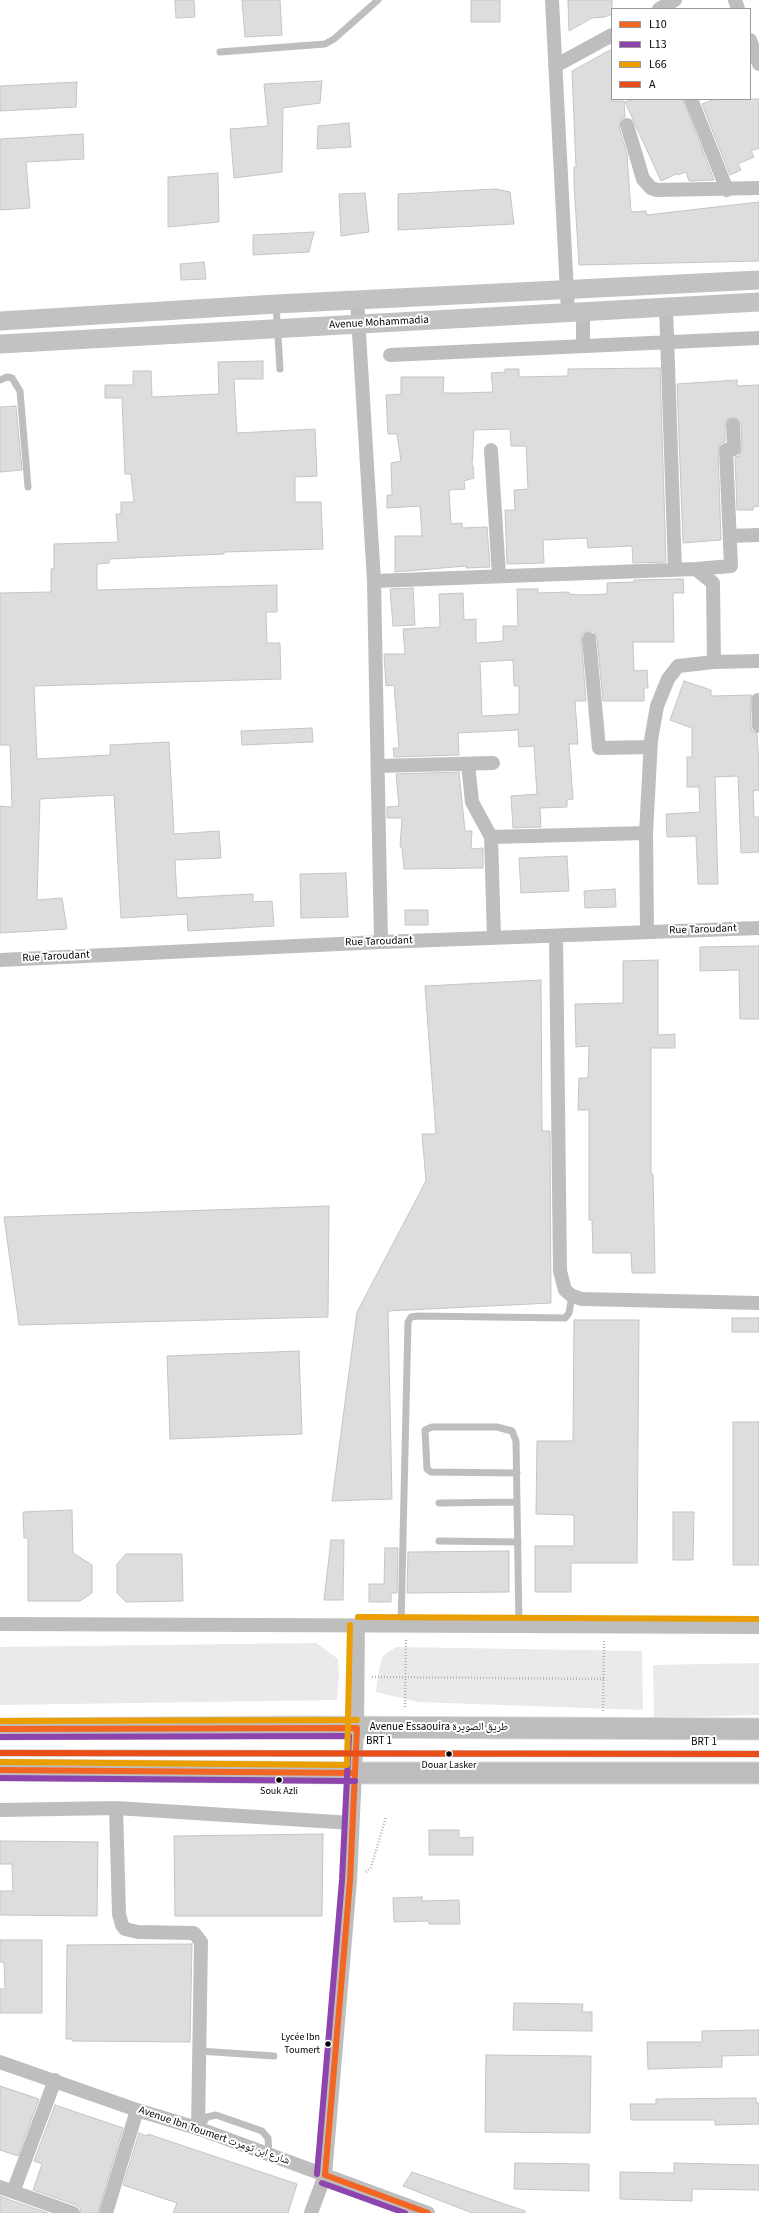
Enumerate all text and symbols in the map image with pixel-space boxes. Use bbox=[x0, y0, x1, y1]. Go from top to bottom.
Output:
legend bbox=[611, 8, 751, 100]
text: L10 bbox=[649, 16, 667, 33]
text: L13 bbox=[649, 36, 667, 53]
text: L66 bbox=[649, 56, 667, 73]
text: A bbox=[649, 76, 656, 93]
street label: Avenue Mohammadia bbox=[329, 314, 429, 332]
street label: Rue Taroudant bbox=[669, 922, 737, 938]
street label: Rue Taroudant bbox=[345, 934, 413, 950]
street label: Rue Taroudant bbox=[22, 949, 90, 965]
street label: Avenue Essaouira طريق الصويرة bbox=[370, 1721, 508, 1735]
street label: BRT 1 bbox=[366, 1735, 392, 1749]
street label: BRT 1 bbox=[691, 1736, 717, 1750]
marker: Douar Lasker bbox=[444, 1749, 454, 1759]
place label: Douar Lasker bbox=[422, 1760, 476, 1772]
marker: Souk Azli bbox=[274, 1775, 284, 1785]
place label: Souk Azli bbox=[260, 1786, 298, 1798]
place label: Lycée Ibn Toumert bbox=[281, 2032, 320, 2056]
marker: Lycée Ibn Toumert bbox=[323, 2039, 333, 2049]
street label: Avenue Ibn Toumert شارع ابن تومرت bbox=[137, 2104, 291, 2168]

